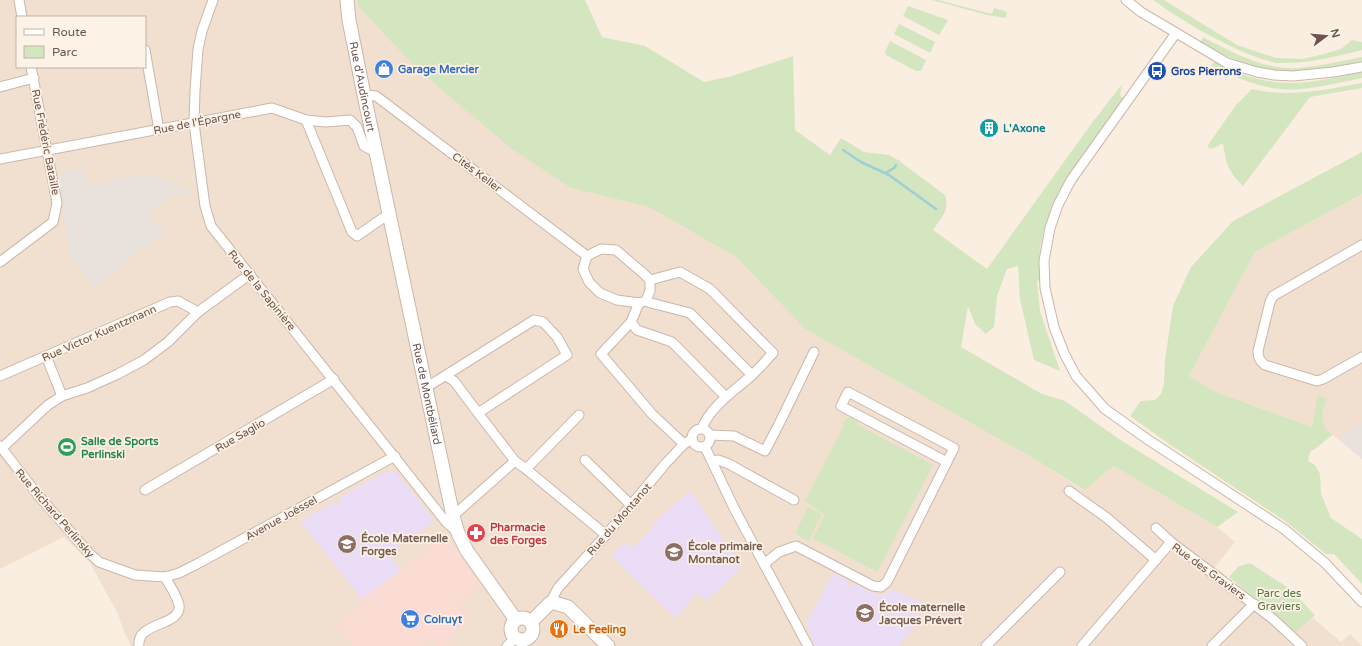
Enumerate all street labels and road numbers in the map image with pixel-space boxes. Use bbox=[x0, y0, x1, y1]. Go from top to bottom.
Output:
street label: Rue d'Audincourt bbox=[346, 40, 378, 133]
street label: Rue Frédéric Bataille bbox=[29, 88, 62, 196]
street label: Rue de l'Épargne bbox=[152, 107, 242, 137]
street label: Cités Keller bbox=[449, 150, 505, 196]
street label: Rue de la Sapinière bbox=[225, 247, 298, 333]
street label: Rue Victor Kuentzmann bbox=[40, 302, 158, 365]
street label: Rue de Montbéliard bbox=[410, 342, 444, 446]
street label: Rue Saglio bbox=[213, 416, 268, 455]
street label: Rue Richard Perlinsky bbox=[12, 466, 97, 561]
street label: Rue du Montanot bbox=[584, 480, 654, 558]
street label: Avenue Joëssel bbox=[243, 493, 319, 543]
street label: Rue des Graviers bbox=[1169, 540, 1248, 602]

